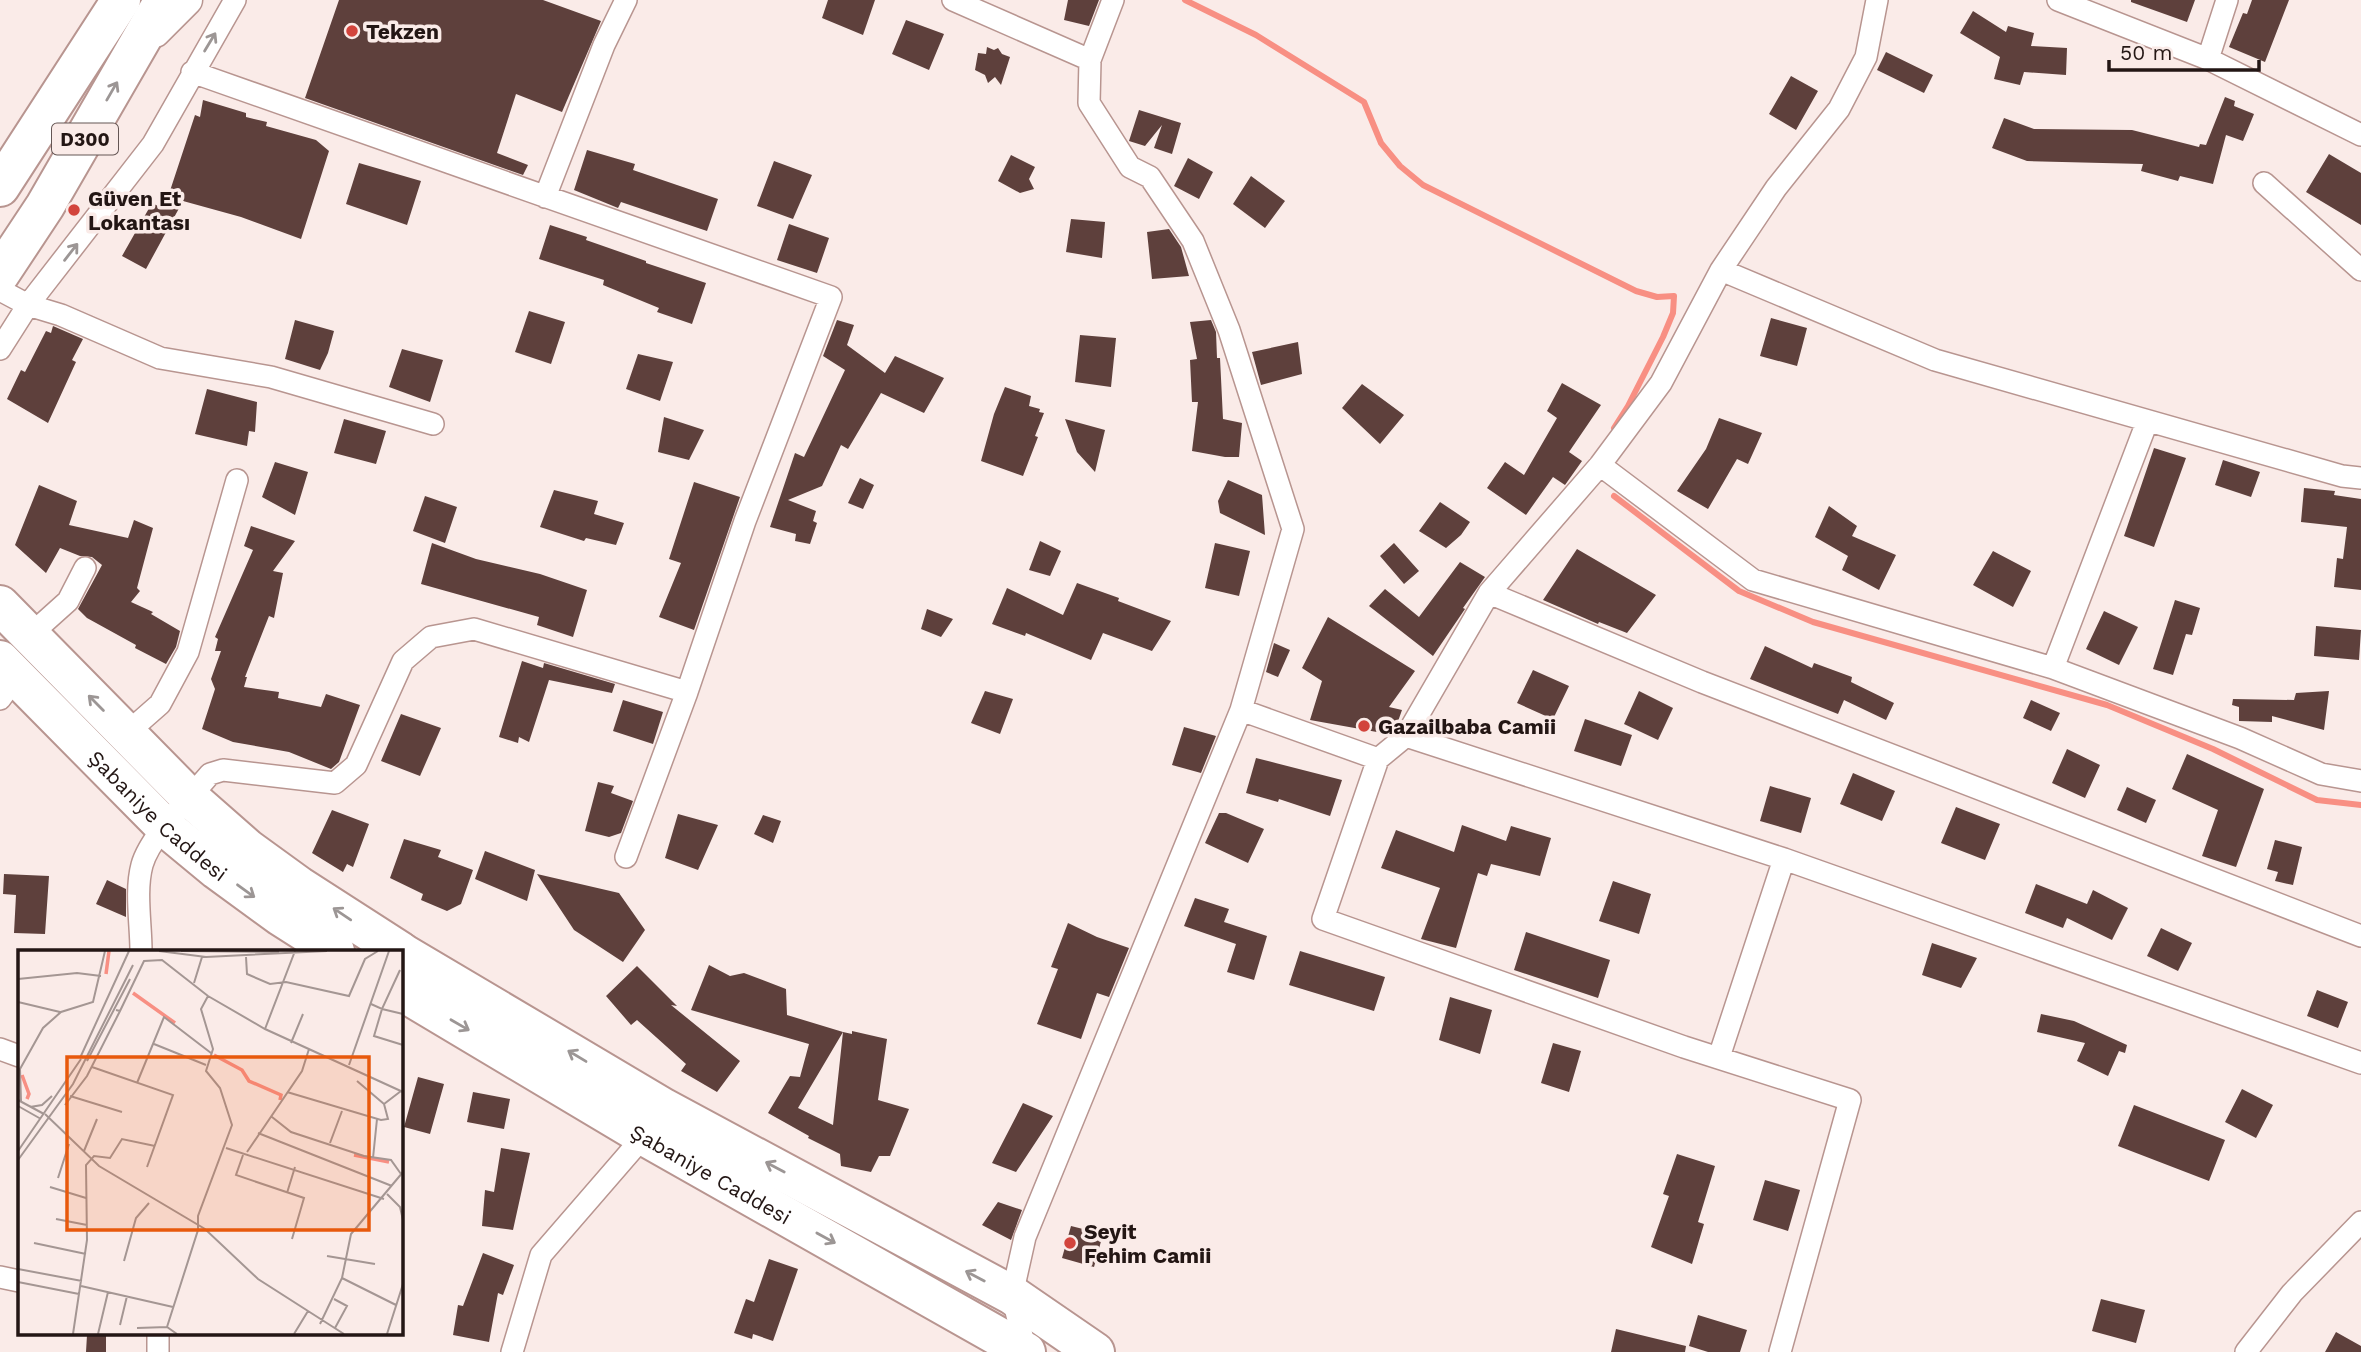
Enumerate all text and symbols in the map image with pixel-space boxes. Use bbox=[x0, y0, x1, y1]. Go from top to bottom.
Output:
place label: Tekzen bbox=[366, 19, 439, 44]
marker: Tekzen bbox=[344, 23, 360, 39]
scale bar bbox=[2109, 28, 2260, 72]
one-way arrow bbox=[203, 33, 217, 53]
text: 50 m bbox=[2120, 40, 2172, 65]
one-way arrow bbox=[105, 81, 119, 101]
road number: D300 bbox=[52, 124, 118, 154]
place label: Güven Et Lokantası bbox=[88, 186, 190, 235]
marker: Güven Et Lokantası bbox=[66, 202, 82, 218]
one-way arrow bbox=[63, 243, 78, 261]
one-way arrow bbox=[88, 694, 105, 711]
place label: Gazailbaba Camii bbox=[1378, 714, 1556, 739]
marker: Gazailbaba Camii bbox=[1356, 718, 1372, 734]
street label: Şabaniye Caddesi bbox=[84, 745, 232, 886]
one-way arrow bbox=[236, 884, 255, 898]
one-way arrow bbox=[333, 907, 353, 921]
inset map bbox=[18, 950, 402, 1334]
one-way arrow bbox=[449, 1019, 470, 1032]
one-way arrow bbox=[567, 1049, 588, 1062]
street label: Şabaniye Caddesi bbox=[626, 1119, 796, 1229]
one-way arrow bbox=[765, 1160, 786, 1174]
place label: Seyit Fehim Camii bbox=[1084, 1219, 1211, 1268]
one-way arrow bbox=[815, 1232, 836, 1245]
marker: Seyit Fehim Camii bbox=[1062, 1235, 1078, 1251]
one-way arrow bbox=[966, 1268, 986, 1282]

